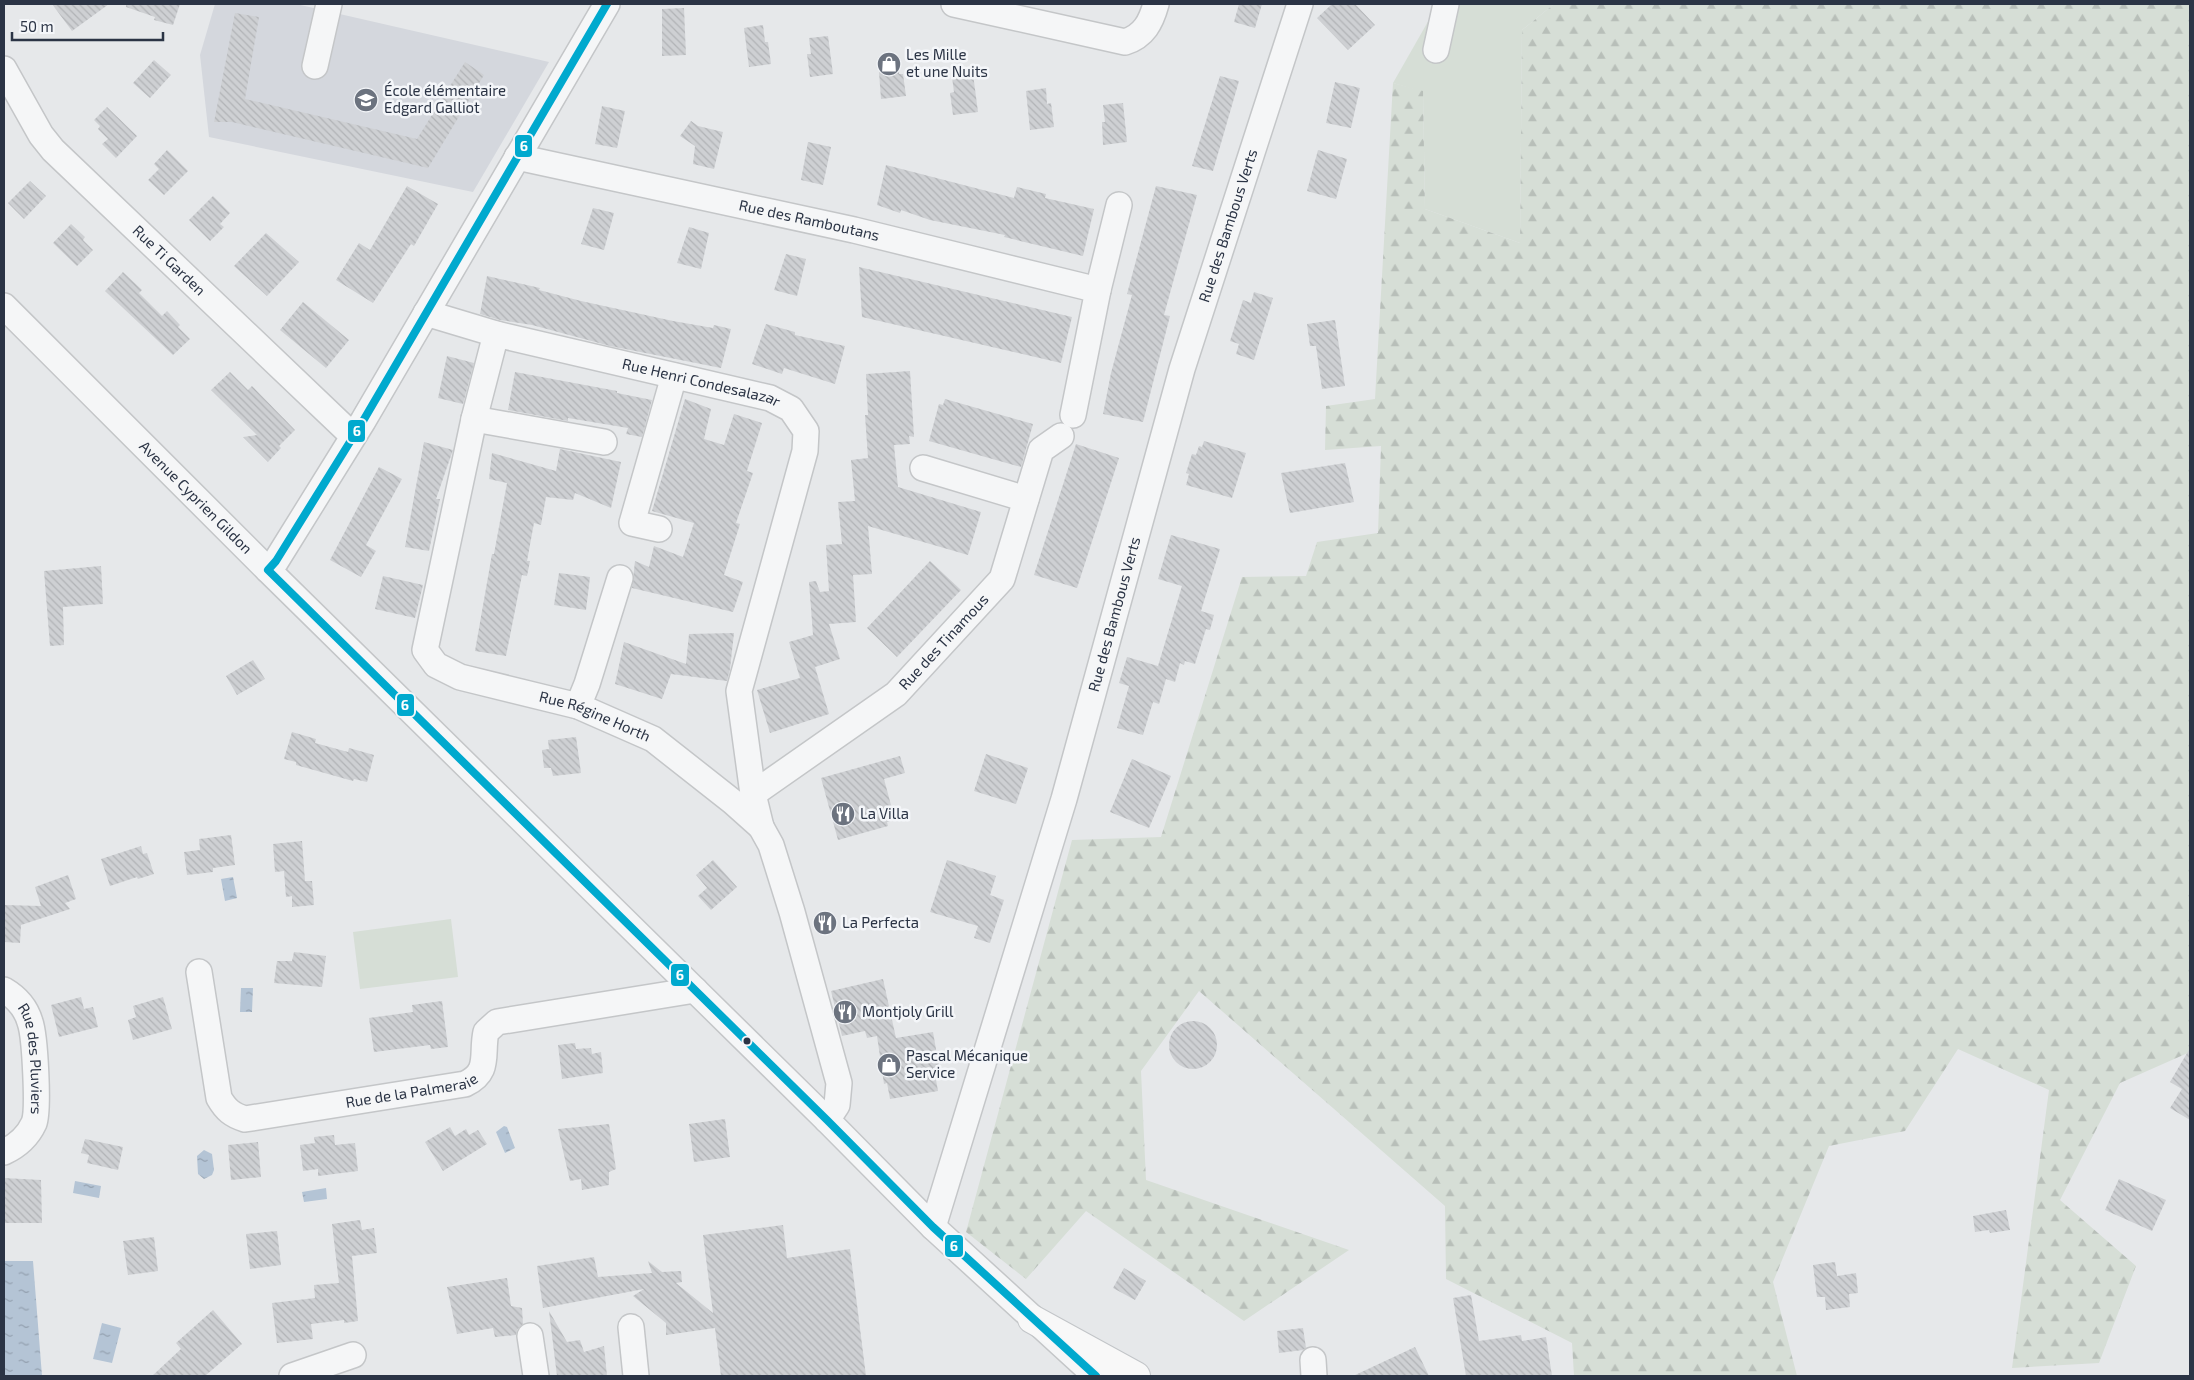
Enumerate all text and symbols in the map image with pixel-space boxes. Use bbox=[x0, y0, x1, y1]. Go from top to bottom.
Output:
scale bar bbox=[12, 10, 164, 42]
text: 50 m bbox=[20, 17, 54, 35]
place label: Les Mille et une Nuits bbox=[906, 45, 988, 80]
shop icon: Les Mille et une Nuits bbox=[876, 51, 902, 77]
place label: École élémentaire Edgard Galliot bbox=[384, 81, 506, 116]
school or university icon: École élémentaire Edgard Galliot bbox=[353, 87, 379, 113]
line badge: 6 bbox=[514, 134, 533, 158]
text: 6 bbox=[520, 137, 528, 154]
street label: Rue des Bambous Verts bbox=[1194, 147, 1261, 304]
street label: Rue des Ramboutans bbox=[737, 195, 882, 244]
street label: Rue Ti Garden bbox=[129, 221, 210, 299]
street label: Rue Henri Condesalazar bbox=[621, 354, 784, 410]
line badge: 6 bbox=[347, 419, 366, 443]
text: 6 bbox=[353, 422, 361, 439]
street label: Avenue Cyprien Gildon bbox=[136, 437, 256, 557]
street label: Rue des Bambous Verts bbox=[1084, 535, 1144, 694]
street label: Rue des Tinamous bbox=[894, 590, 992, 693]
street label: Rue Régine Horth bbox=[537, 687, 653, 745]
line badge: 6 bbox=[396, 693, 415, 717]
text: 6 bbox=[401, 696, 409, 713]
restaurant icon: La Villa bbox=[830, 801, 856, 827]
place label: La Villa bbox=[860, 804, 909, 822]
restaurant icon: La Perfecta bbox=[812, 910, 838, 936]
place label: La Perfecta bbox=[842, 913, 919, 931]
line badge: 6 bbox=[670, 963, 690, 987]
text: 6 bbox=[676, 966, 684, 983]
street label: Rue des Pluviers bbox=[15, 999, 46, 1115]
restaurant icon: Montjoly Grill bbox=[832, 999, 858, 1025]
place label: Montjoly Grill bbox=[862, 1002, 954, 1021]
unlabelled marker bbox=[742, 1036, 752, 1046]
place label: Pascal Mécanique Service bbox=[906, 1046, 1028, 1081]
shop icon: Pascal Mécanique Service bbox=[876, 1052, 902, 1078]
street label: Rue de la Palmeraie bbox=[344, 1069, 481, 1111]
line badge: 6 bbox=[944, 1234, 964, 1258]
text: 6 bbox=[950, 1237, 958, 1254]

